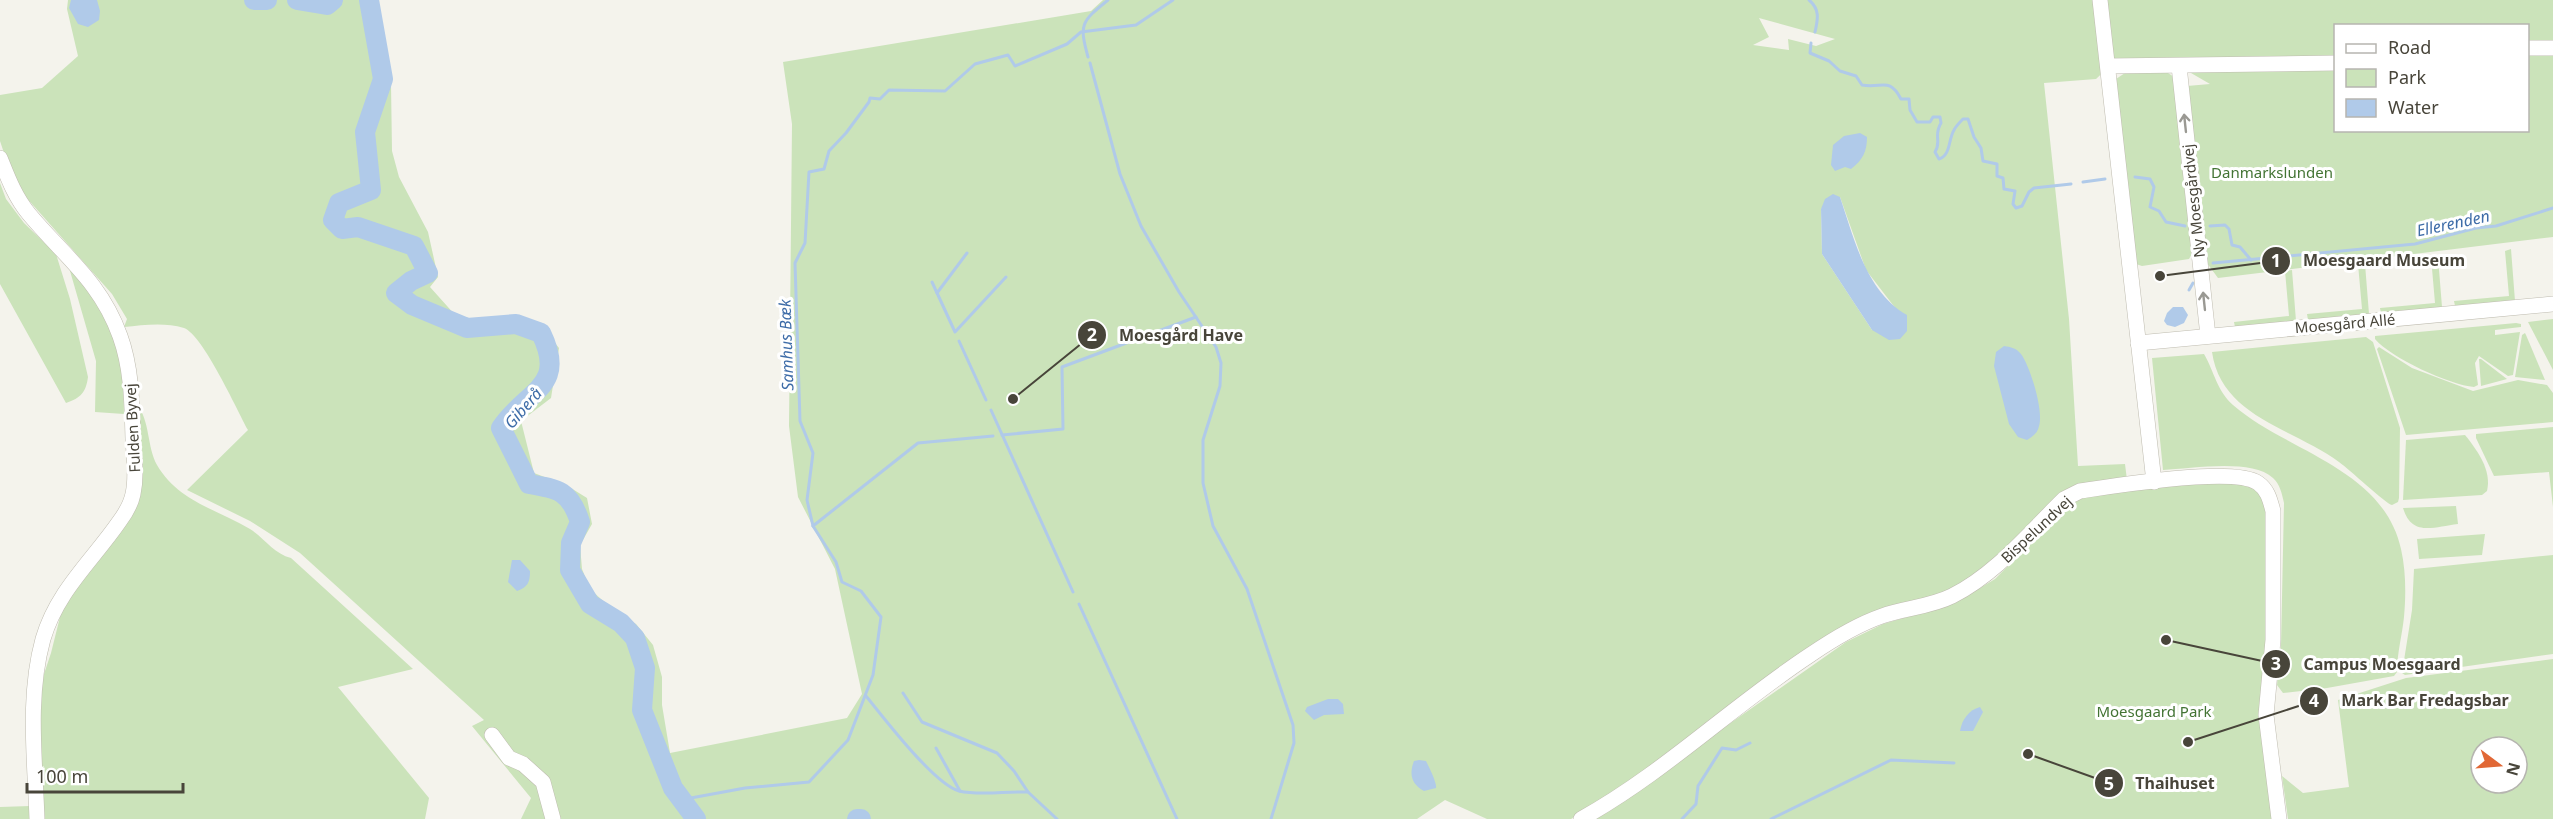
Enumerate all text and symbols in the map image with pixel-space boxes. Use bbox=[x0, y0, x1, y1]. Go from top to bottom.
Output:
legend bbox=[2334, 24, 2529, 132]
text: Road bbox=[2388, 35, 2431, 59]
text: Park bbox=[2388, 65, 2426, 89]
text: Water bbox=[2388, 95, 2439, 119]
one-way arrow bbox=[2179, 114, 2190, 134]
street label: Ny Moesgårdvej bbox=[2177, 143, 2209, 259]
park label: Danmarkslunden bbox=[2211, 162, 2333, 182]
water label: Ellerenden bbox=[2414, 205, 2492, 241]
callout: Moesgaard Museum bbox=[2261, 244, 2477, 278]
text: 1 bbox=[2271, 248, 2281, 272]
text: Moesgaard Museum bbox=[2303, 249, 2465, 271]
one-way arrow bbox=[2198, 291, 2209, 311]
water label: Samhus Bæk bbox=[773, 298, 799, 391]
street label: Moesgård Allé bbox=[2294, 309, 2396, 337]
callout: Moesgård Have bbox=[1077, 318, 1255, 352]
text: 2 bbox=[1087, 322, 1097, 346]
text: Moesgård Have bbox=[1119, 324, 1243, 346]
street label: Fulden Byvej bbox=[120, 383, 144, 473]
water label: Giberå bbox=[499, 383, 547, 433]
street label: Bispelundvej bbox=[1996, 491, 2076, 567]
callout: Campus Moesgaard bbox=[2261, 647, 2472, 681]
text: 3 bbox=[2271, 651, 2281, 675]
text: Campus Moesgaard bbox=[2303, 653, 2461, 675]
callout: Mark Bar Fredagsbar bbox=[2299, 684, 2520, 718]
text: 4 bbox=[2309, 688, 2319, 712]
text: Mark Bar Fredagsbar bbox=[2341, 689, 2509, 711]
park label: Moesgaard Park bbox=[2096, 701, 2212, 721]
north arrow bbox=[2469, 735, 2529, 795]
scale bar bbox=[27, 756, 183, 794]
text: N bbox=[2501, 760, 2526, 778]
text: 100 m bbox=[36, 764, 88, 788]
callout: Thaihuset bbox=[2094, 766, 2227, 800]
text: 5 bbox=[2104, 771, 2114, 795]
text: Thaihuset bbox=[2135, 772, 2215, 794]

